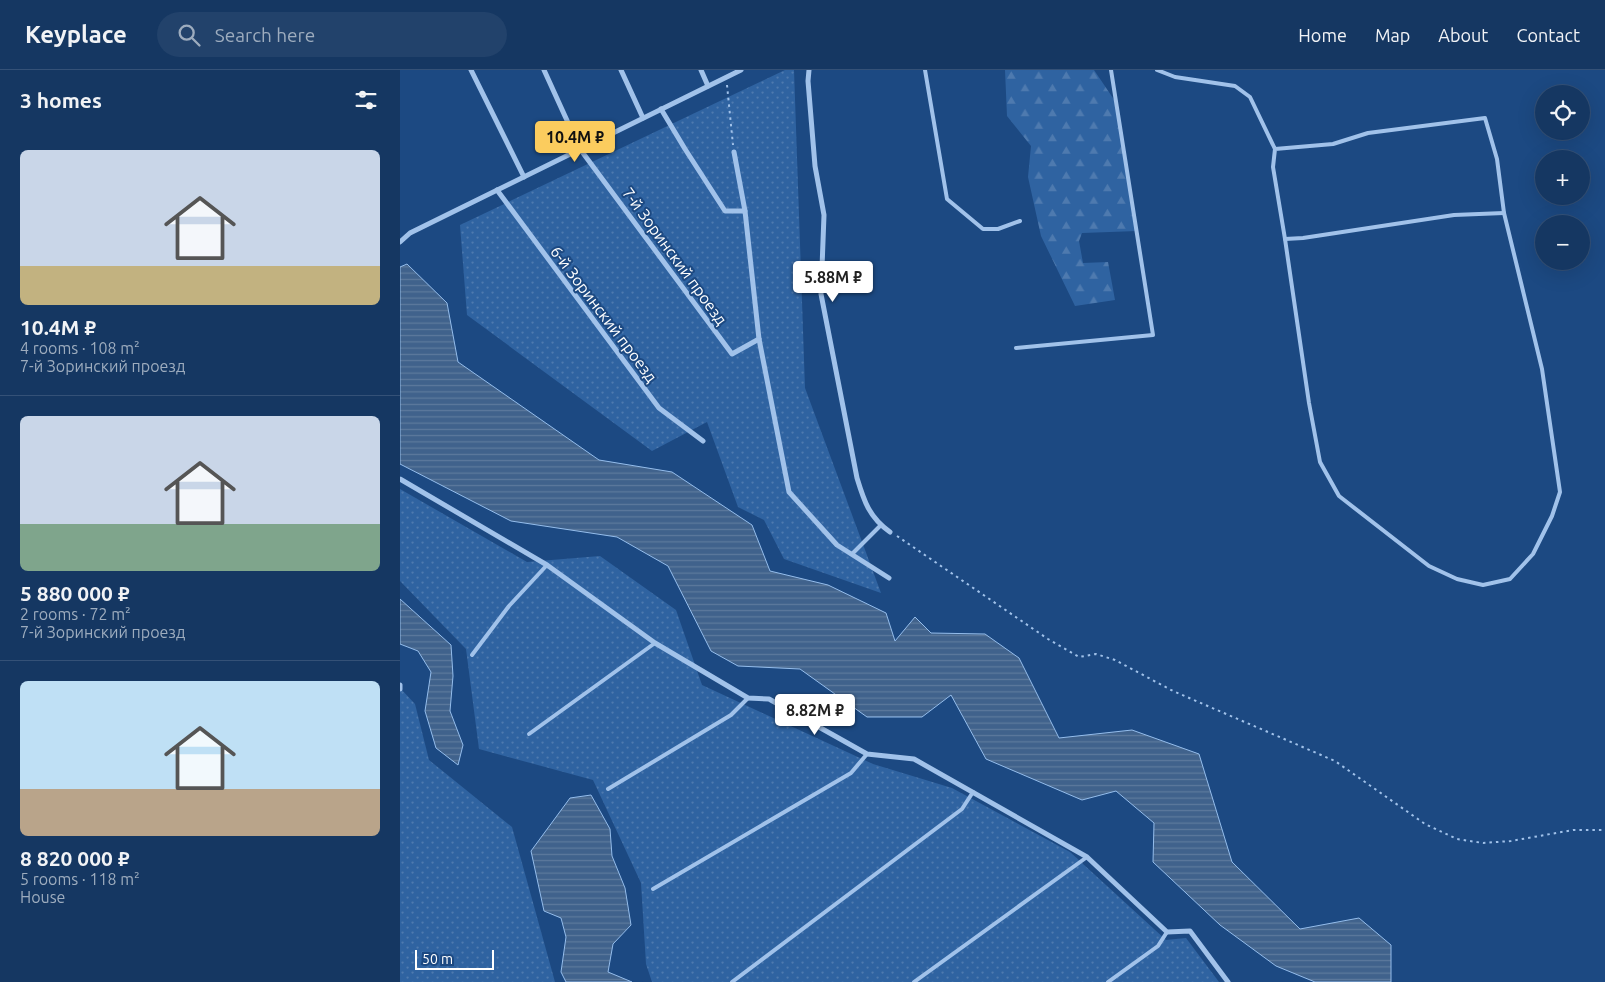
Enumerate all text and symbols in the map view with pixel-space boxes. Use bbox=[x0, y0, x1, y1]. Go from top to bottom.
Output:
search box bbox=[157, 12, 507, 57]
text: Keyplace bbox=[25, 21, 127, 48]
icon: search bbox=[175, 21, 203, 49]
text: Search here bbox=[215, 24, 315, 46]
text: Home bbox=[1298, 25, 1347, 45]
text: Map bbox=[1375, 25, 1410, 45]
text: About bbox=[1438, 25, 1488, 45]
text: Contact bbox=[1516, 25, 1580, 45]
map controls bbox=[1535, 85, 1590, 270]
button: locate bbox=[1535, 85, 1590, 140]
icon: filters bbox=[352, 86, 380, 114]
text: 3 homes bbox=[20, 88, 102, 112]
pin: 10.4M ₽ bbox=[529, 121, 621, 163]
text: 10.4M ₽ bbox=[546, 128, 604, 146]
button: + bbox=[1535, 150, 1590, 205]
icon: home bbox=[155, 183, 245, 273]
street label: 7-й Зоринский проезд bbox=[619, 184, 731, 328]
button: − bbox=[1535, 215, 1590, 270]
street label: 6-й Зоринский проезд bbox=[547, 243, 661, 385]
pin: 5.88M ₽ bbox=[787, 260, 879, 303]
text: 5.88M ₽ bbox=[804, 268, 862, 286]
text: 10.4M ₽ bbox=[20, 315, 96, 339]
text: 4 rooms · 108 m² bbox=[20, 339, 140, 357]
text: 7-й Зоринский проезд bbox=[20, 357, 185, 375]
icon: home bbox=[155, 448, 245, 538]
text: 5 880 000 ₽ bbox=[20, 581, 130, 605]
text: 2 rooms · 72 m² bbox=[20, 605, 131, 623]
text: 7-й Зоринский проезд bbox=[20, 623, 185, 641]
pin: 8.82M ₽ bbox=[769, 694, 861, 736]
text: 8.82M ₽ bbox=[786, 701, 844, 719]
icon: home bbox=[155, 713, 245, 803]
text: 8 820 000 ₽ bbox=[20, 846, 130, 870]
text: 5 rooms · 118 m² bbox=[20, 870, 140, 888]
text: House bbox=[20, 888, 65, 906]
scale bar bbox=[415, 947, 494, 970]
text: 50 m bbox=[422, 951, 453, 967]

